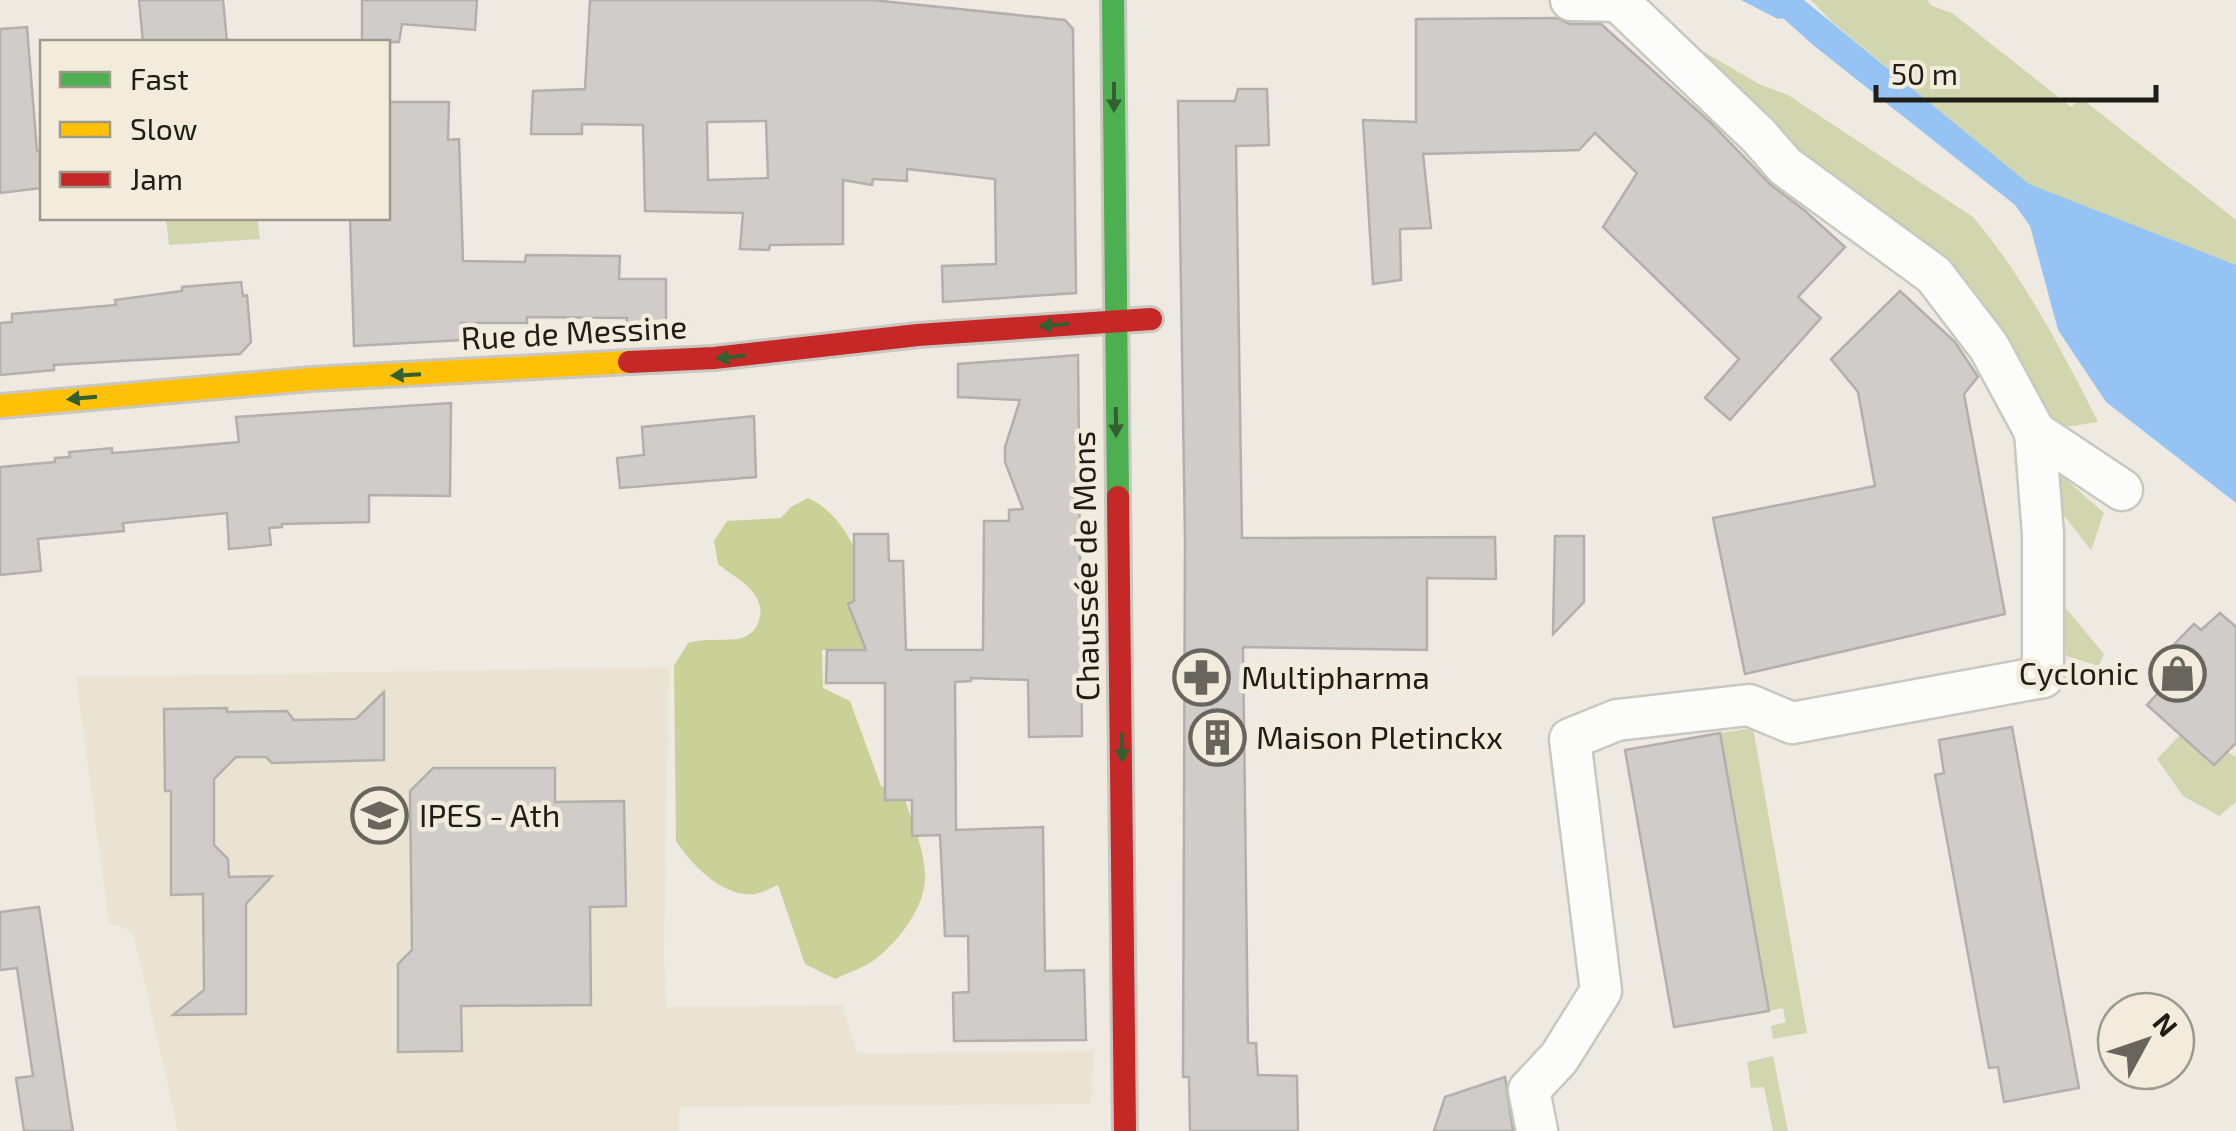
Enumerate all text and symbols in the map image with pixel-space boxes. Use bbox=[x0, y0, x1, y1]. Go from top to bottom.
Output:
legend bbox=[40, 40, 390, 220]
scale bar bbox=[1876, 40, 2156, 102]
text: 50 m bbox=[1891, 55, 1958, 91]
text: Fast bbox=[130, 60, 189, 96]
one-way arrow bbox=[1106, 82, 1122, 114]
text: Slow bbox=[130, 110, 197, 146]
text: Jam bbox=[130, 160, 183, 196]
street label: Rue de Messine bbox=[460, 306, 688, 356]
one-way arrow bbox=[1038, 318, 1069, 334]
one-way arrow bbox=[714, 349, 746, 365]
one-way arrow bbox=[390, 367, 422, 383]
one-way arrow bbox=[66, 391, 97, 407]
one-way arrow bbox=[1108, 407, 1124, 439]
street label: Chaussée de Mons bbox=[1063, 431, 1105, 702]
shop icon: Cyclonic bbox=[2148, 644, 2208, 704]
pharmacy icon: Multipharma bbox=[1172, 648, 1232, 708]
place label: Cyclonic bbox=[2019, 653, 2139, 691]
place label: Multipharma bbox=[1241, 657, 1430, 695]
building icon: Maison Pletinckx bbox=[1187, 708, 1247, 768]
place label: Maison Pletinckx bbox=[1256, 717, 1503, 755]
one-way arrow bbox=[1115, 732, 1131, 764]
school or university icon: IPES - Ath bbox=[350, 786, 410, 846]
place label: IPES - Ath bbox=[419, 795, 560, 833]
north arrow bbox=[2096, 991, 2196, 1091]
text: N bbox=[2146, 1006, 2185, 1043]

